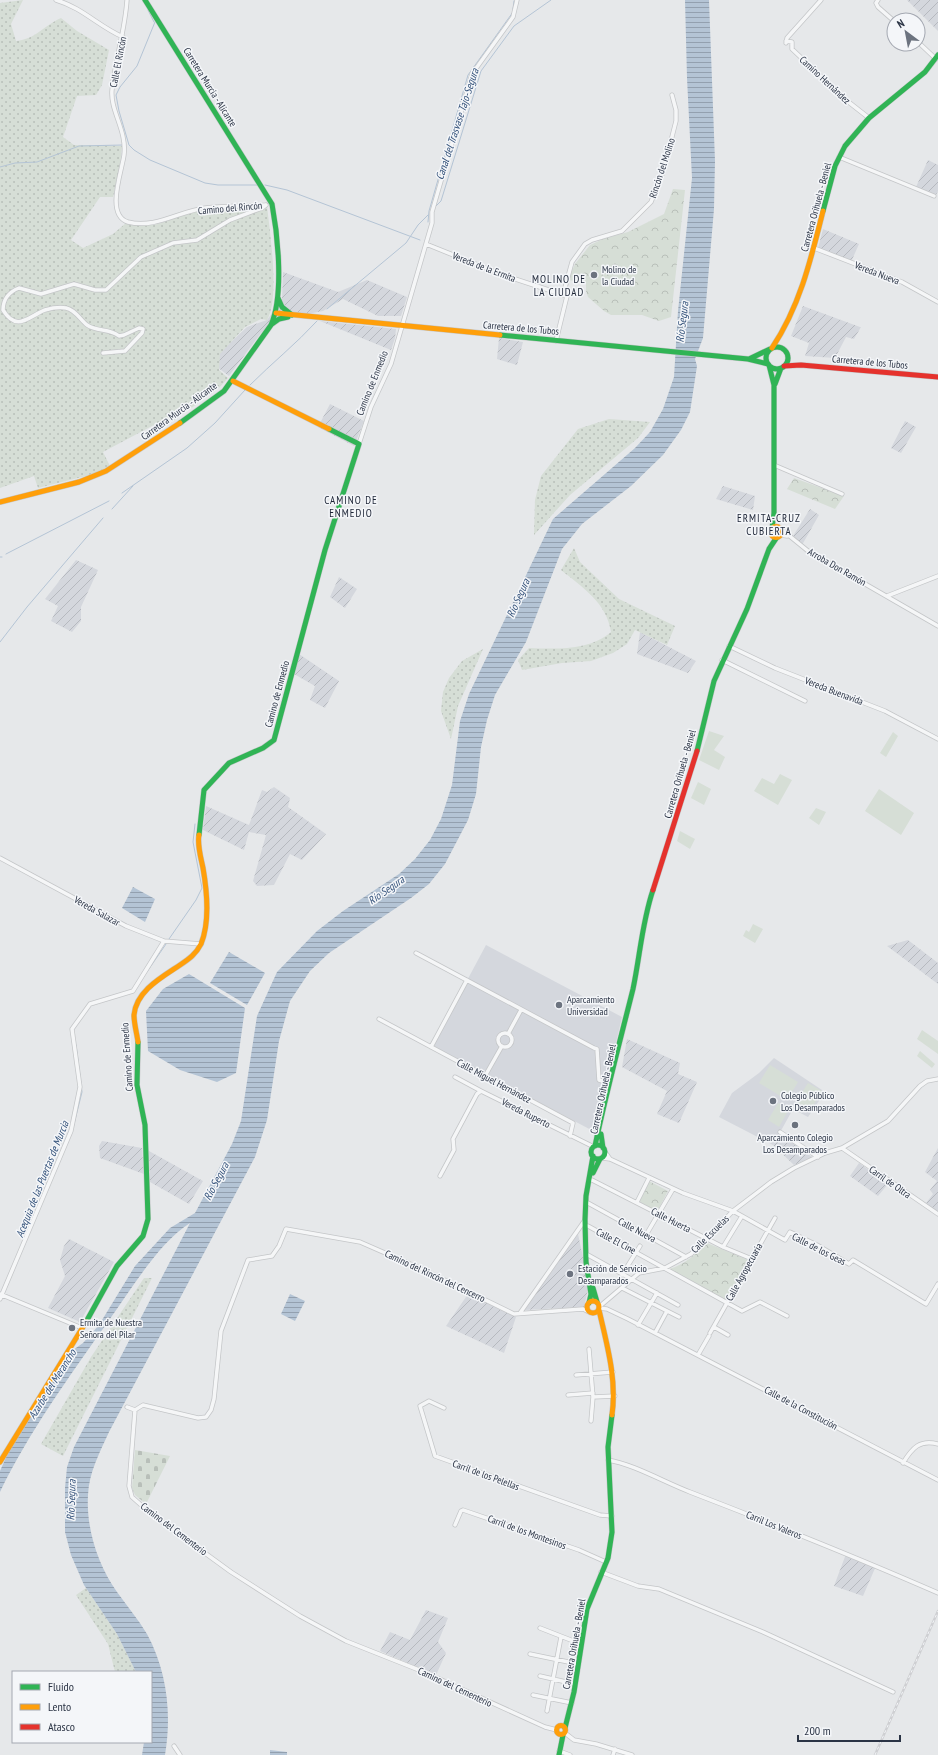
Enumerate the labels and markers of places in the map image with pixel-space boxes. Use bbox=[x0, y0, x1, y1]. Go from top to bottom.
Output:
place label: Molino de la Ciudad bbox=[602, 263, 636, 288]
marker: Molino de la Ciudad bbox=[589, 270, 599, 280]
place label: Aparcamiento Universidad bbox=[567, 993, 615, 1018]
marker: Aparcamiento Universidad bbox=[554, 1000, 564, 1010]
place label: Colegio Público Los Desamparados bbox=[781, 1089, 846, 1114]
marker: Colegio Público Los Desamparados bbox=[768, 1096, 778, 1106]
marker: Aparcamiento Colegio Los Desamparados bbox=[790, 1120, 800, 1130]
place label: Aparcamiento Colegio Los Desamparados bbox=[757, 1131, 833, 1156]
place label: Estación de Servicio Desamparados bbox=[578, 1262, 647, 1287]
marker: Estación de Servicio Desamparados bbox=[565, 1269, 575, 1279]
place label: Ermita de Nuestra Señora del Pilar bbox=[80, 1316, 142, 1341]
marker: Ermita de Nuestra Señora del Pilar bbox=[67, 1323, 77, 1333]

